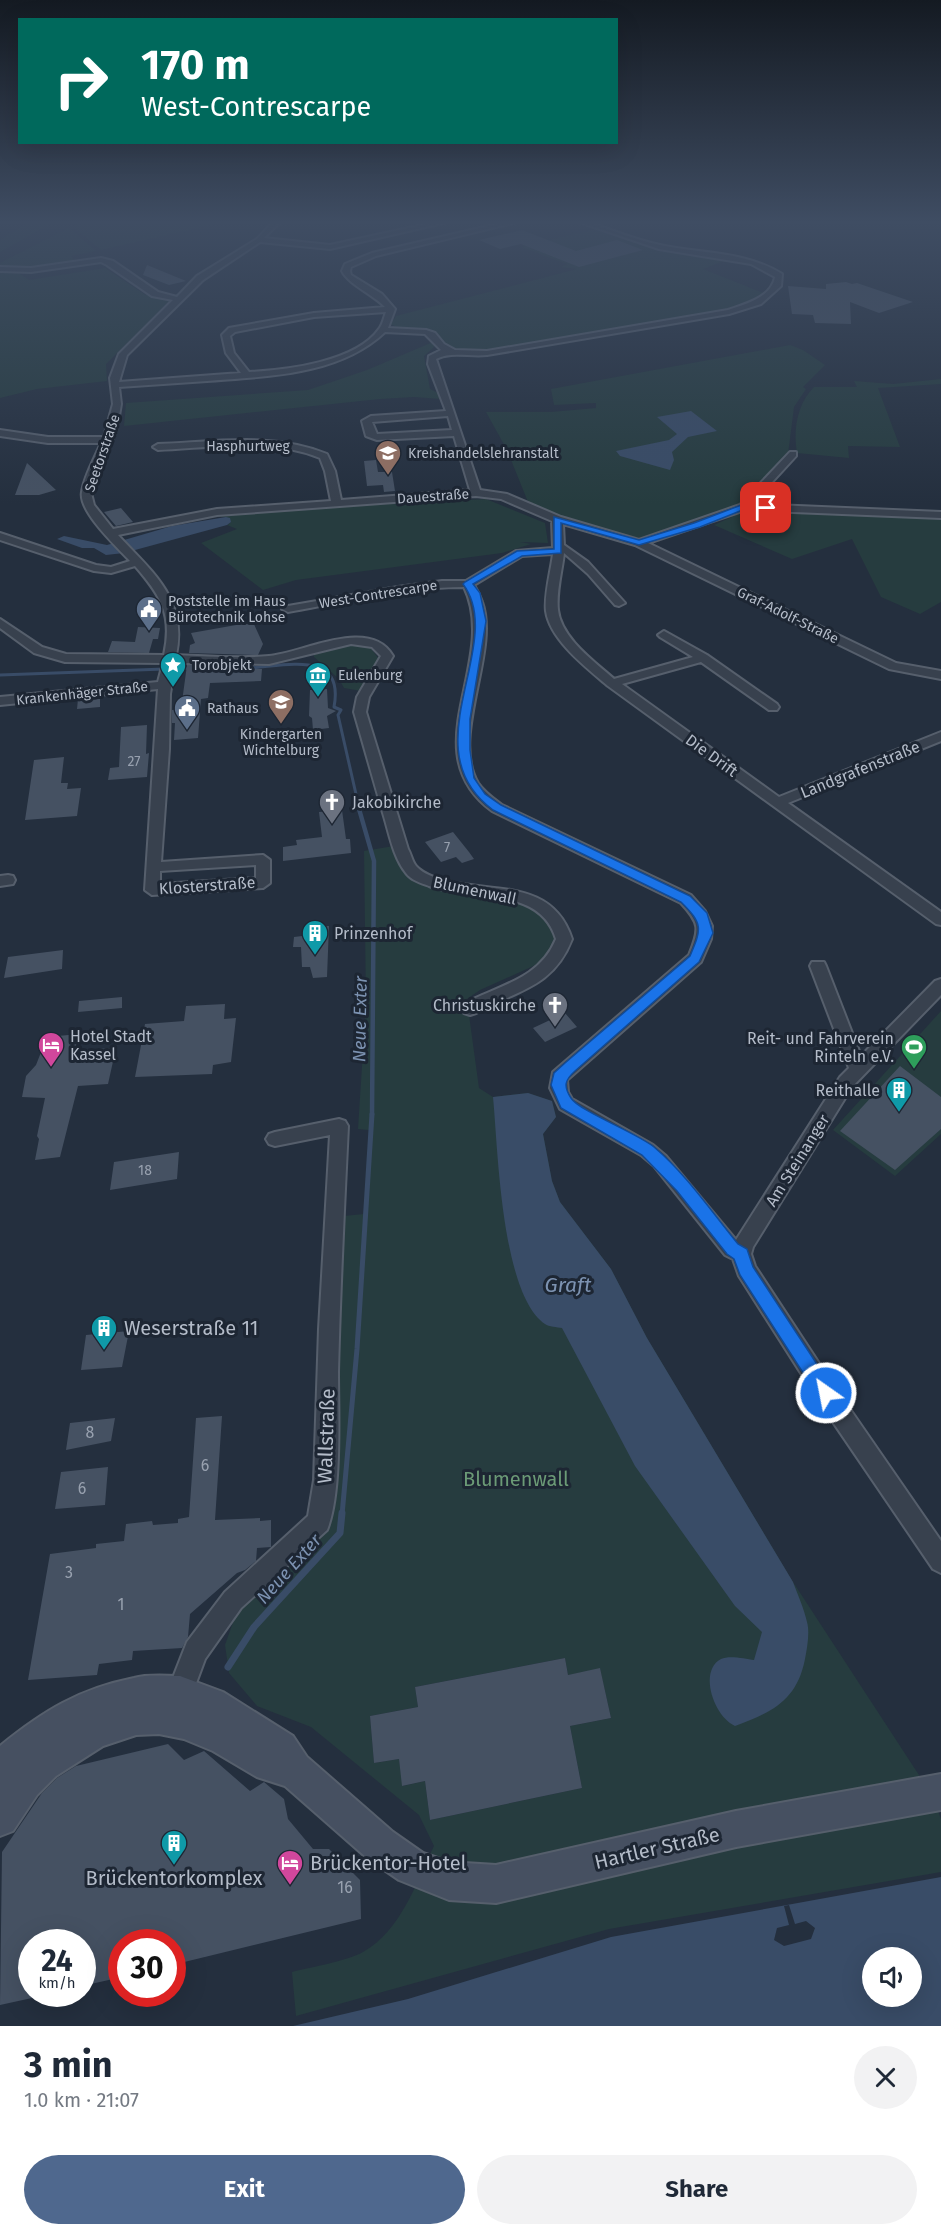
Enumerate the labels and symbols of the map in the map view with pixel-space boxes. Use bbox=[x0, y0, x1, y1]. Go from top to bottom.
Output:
street label: Seetorstraße bbox=[81, 412, 124, 494]
street label: Hasphurtweg bbox=[206, 438, 291, 455]
school or university icon: Kreishandelslehranstalt bbox=[373, 438, 403, 476]
place label: Kreishandelslehranstalt bbox=[408, 445, 560, 462]
pin bbox=[740, 482, 791, 533]
street label: Dauestraße bbox=[396, 485, 470, 508]
street label: West-Contrescarpe bbox=[318, 577, 438, 612]
street label: Graf-Adolf-Straße bbox=[734, 584, 841, 647]
place label: Poststelle im Haus Bürotechnik Lohse bbox=[168, 593, 286, 626]
public building icon: Poststelle im Haus Bürotechnik Lohse bbox=[134, 594, 164, 632]
place icon: Torobjekt bbox=[158, 650, 188, 688]
place label: Torobjekt bbox=[192, 657, 253, 674]
museum icon: Eulenburg bbox=[303, 660, 333, 698]
place label: Eulenburg bbox=[338, 667, 403, 684]
street label: Krankenhäger Straße bbox=[15, 678, 149, 709]
school or university icon: Kindergarten Wichtelburg bbox=[266, 687, 296, 725]
public building icon: Rathaus bbox=[172, 693, 202, 731]
place label: Rathaus bbox=[207, 700, 259, 717]
place label: Kindergarten Wichtelburg bbox=[240, 726, 322, 759]
street label: Die Drift bbox=[682, 730, 742, 781]
street label: Landgrafenstraße bbox=[798, 737, 923, 802]
house number: 27 bbox=[127, 753, 141, 770]
church icon: Jakobikirche bbox=[317, 787, 347, 825]
place label: Jakobikirche bbox=[352, 793, 441, 812]
house number: 7 bbox=[444, 839, 450, 856]
street label: Blumenwall bbox=[431, 872, 519, 909]
street label: Klosterstraße bbox=[158, 873, 256, 898]
building icon: Prinzenhof bbox=[300, 918, 330, 956]
place label: Prinzenhof bbox=[334, 924, 414, 943]
water label: Neue Exter bbox=[348, 975, 372, 1062]
church icon: Christuskirche bbox=[540, 990, 570, 1028]
place label: Christuskirche bbox=[433, 996, 536, 1015]
place label: Hotel Stadt Kassel bbox=[70, 1027, 152, 1064]
place label: Reit- und Fahrverein Rinteln e.V. bbox=[747, 1029, 894, 1066]
hotel icon: Hotel Stadt Kassel bbox=[36, 1030, 66, 1068]
sports icon: Reit- und Fahrverein Rinteln e.V. bbox=[899, 1032, 929, 1070]
building icon: Reithalle bbox=[884, 1075, 914, 1113]
place label: Reithalle bbox=[816, 1081, 880, 1100]
street label: Am Steinanger bbox=[762, 1110, 834, 1210]
house number: 18 bbox=[138, 1162, 152, 1179]
water label: Graft bbox=[545, 1272, 592, 1298]
building icon: Weserstraße 11 bbox=[89, 1313, 119, 1351]
place label: Weserstraße 11 bbox=[124, 1316, 258, 1340]
position arrow bbox=[794, 1361, 858, 1425]
street label: Wallstraße bbox=[312, 1388, 340, 1484]
house number: 8 bbox=[86, 1423, 95, 1442]
house number: 6 bbox=[201, 1456, 209, 1475]
park label: Blumenwall bbox=[463, 1467, 569, 1491]
house number: 6 bbox=[78, 1479, 86, 1498]
water label: Neue Exter bbox=[252, 1529, 327, 1608]
house number: 3 bbox=[65, 1563, 73, 1582]
house number: 1 bbox=[118, 1595, 124, 1614]
street label: Hartler Straße bbox=[592, 1822, 722, 1874]
building icon: Brückentorkomplex bbox=[159, 1828, 189, 1866]
hotel icon: Brückentor-Hotel bbox=[275, 1848, 305, 1886]
place label: Brückentor-Hotel bbox=[310, 1851, 467, 1875]
place label: Brückentorkomplex bbox=[85, 1866, 263, 1890]
house number: 16 bbox=[337, 1878, 353, 1897]
speed limit sign: 30 bbox=[108, 1929, 186, 2007]

